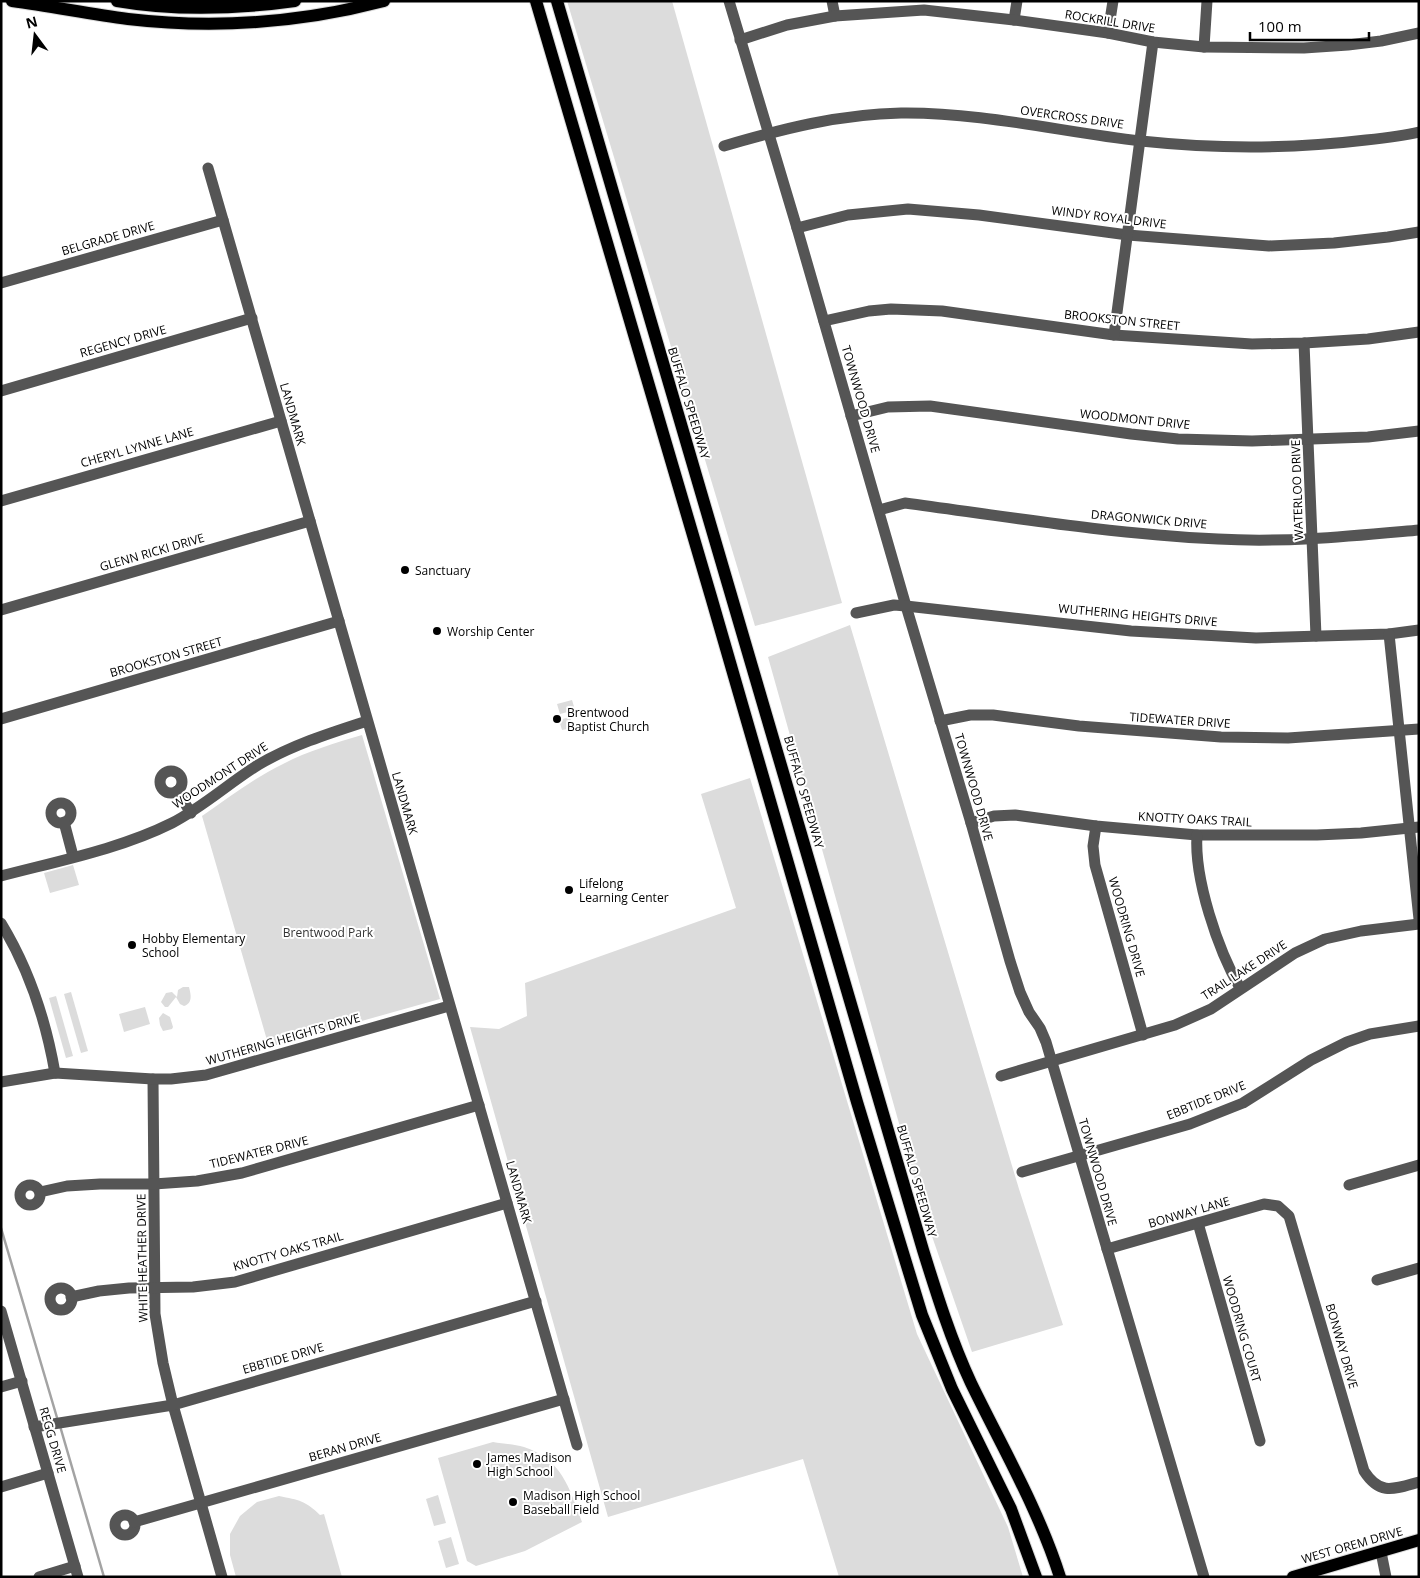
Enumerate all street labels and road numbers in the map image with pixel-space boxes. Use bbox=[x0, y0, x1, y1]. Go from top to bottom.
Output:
street label: ROCKRILL DRIVE bbox=[1064, 5, 1156, 37]
street label: OVERCROSS DRIVE bbox=[1019, 101, 1125, 133]
street label: WINDY ROYAL DRIVE bbox=[1051, 202, 1167, 232]
street label: BELGRADE DRIVE bbox=[59, 217, 157, 259]
street label: BROOKSTON STREET bbox=[1063, 305, 1181, 335]
street label: REGENCY DRIVE bbox=[78, 321, 168, 361]
street label: TOWNWOOD DRIVE bbox=[838, 343, 884, 455]
street label: BUFFALO SPEEDWAY bbox=[664, 345, 714, 461]
street label: LANDMARK bbox=[276, 381, 310, 448]
street label: WOODMONT DRIVE bbox=[1079, 405, 1191, 433]
street label: CHERYL LYNNE LANE bbox=[78, 423, 196, 471]
street label: WATERLOO DRIVE bbox=[1287, 439, 1307, 541]
street label: DRAGONWICK DRIVE bbox=[1090, 505, 1208, 533]
street label: GLENN RICKI DRIVE bbox=[98, 529, 206, 575]
street label: WUTHERING HEIGHTS DRIVE bbox=[1058, 600, 1218, 630]
street label: BROOKSTON STREET bbox=[108, 633, 225, 681]
street label: TIDEWATER DRIVE bbox=[1129, 708, 1231, 732]
street label: TOWNWOOD DRIVE bbox=[951, 731, 997, 843]
street label: BUFFALO SPEEDWAY bbox=[780, 734, 828, 851]
street label: WOODMONT DRIVE bbox=[169, 738, 271, 812]
street label: LANDMARK bbox=[388, 770, 422, 837]
street label: KNOTTY OAKS TRAIL bbox=[1138, 808, 1252, 830]
street label: WOODRING DRIVE bbox=[1105, 875, 1149, 979]
street label: TRAIL LAKE DRIVE bbox=[1198, 936, 1290, 1004]
street label: WUTHERING HEIGHTS DRIVE bbox=[204, 1009, 362, 1069]
street label: EBBTIDE DRIVE bbox=[1164, 1076, 1248, 1124]
street label: TOWNWOOD DRIVE bbox=[1075, 1116, 1121, 1228]
street label: BUFFALO SPEEDWAY bbox=[893, 1123, 941, 1240]
street label: TIDEWATER DRIVE bbox=[208, 1132, 310, 1172]
street label: LANDMARK bbox=[502, 1159, 536, 1226]
street label: BONWAY LANE bbox=[1146, 1192, 1232, 1232]
street label: WHITE HEATHER DRIVE bbox=[132, 1194, 152, 1322]
street label: KNOTTY OAKS TRAIL bbox=[231, 1227, 345, 1275]
street label: WOODRING COURT bbox=[1219, 1274, 1265, 1384]
street label: BONWAY DRIVE bbox=[1322, 1301, 1362, 1391]
street label: EBBTIDE DRIVE bbox=[240, 1338, 326, 1378]
street label: REGG DRIVE bbox=[35, 1405, 71, 1475]
street label: BERAN DRIVE bbox=[307, 1429, 383, 1465]
street label: WEST OREM DRIVE bbox=[1299, 1522, 1405, 1568]

